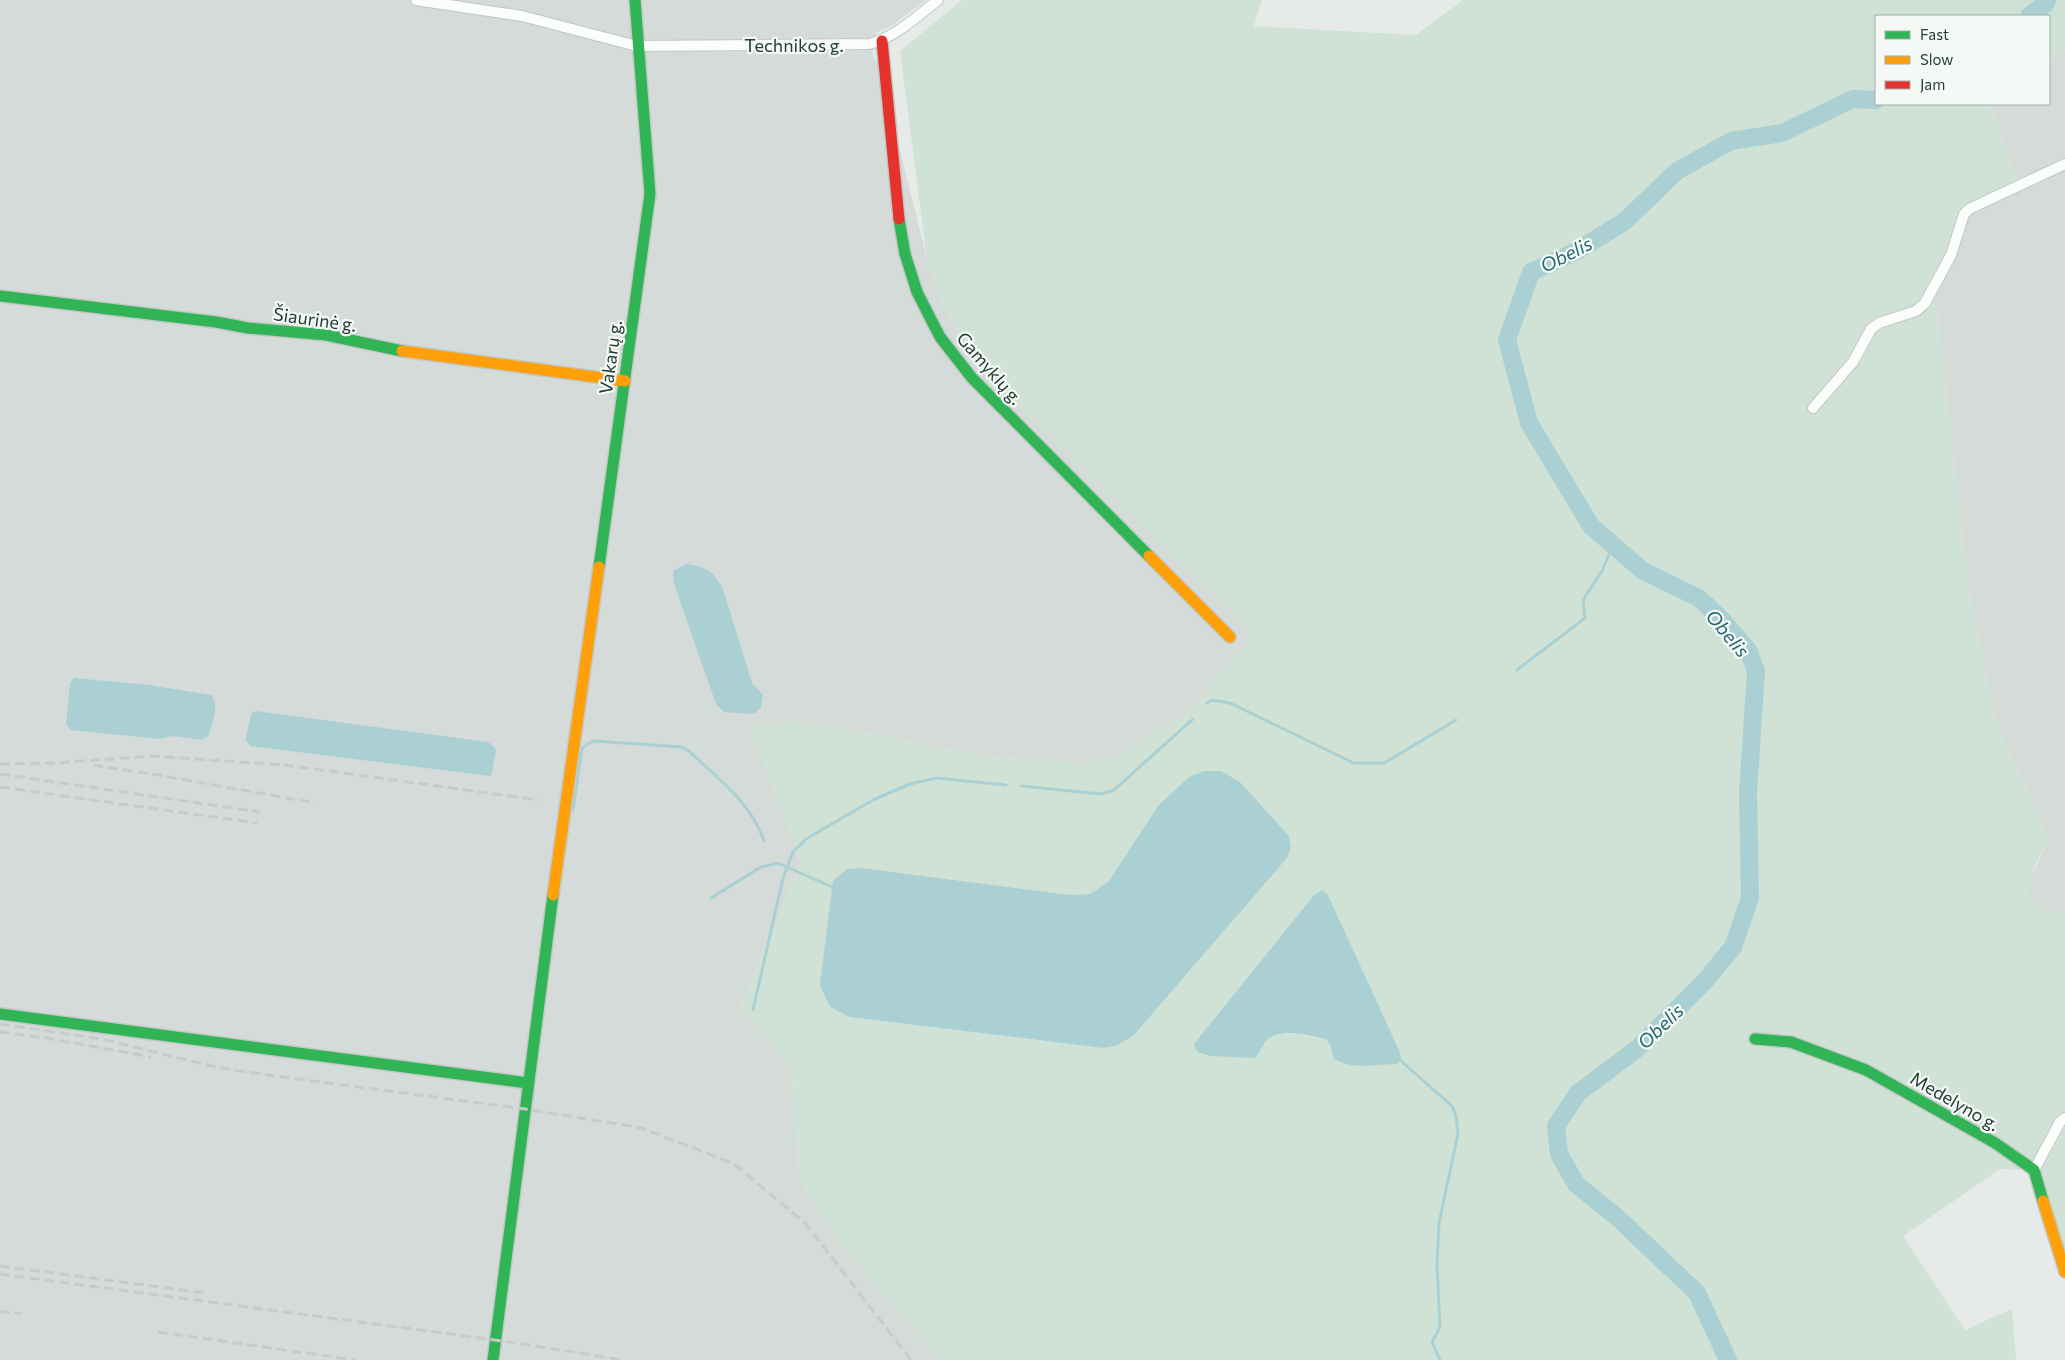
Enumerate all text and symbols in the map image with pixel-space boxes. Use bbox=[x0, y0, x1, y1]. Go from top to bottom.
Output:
legend bbox=[1875, 15, 2050, 105]
text: Fast bbox=[1920, 25, 1949, 43]
street label: Technikos g. bbox=[744, 34, 844, 56]
text: Slow bbox=[1920, 50, 1953, 68]
text: Jam bbox=[1920, 75, 1945, 93]
water label: Obelis bbox=[1536, 231, 1596, 277]
street label: Šiaurinė g. bbox=[272, 302, 358, 336]
street label: Vakarų g. bbox=[594, 318, 626, 396]
street label: Gamyklų g. bbox=[952, 327, 1028, 409]
water label: Obelis bbox=[1701, 604, 1755, 662]
water label: Obelis bbox=[1632, 998, 1688, 1053]
street label: Medelyno g. bbox=[1907, 1067, 2003, 1135]

